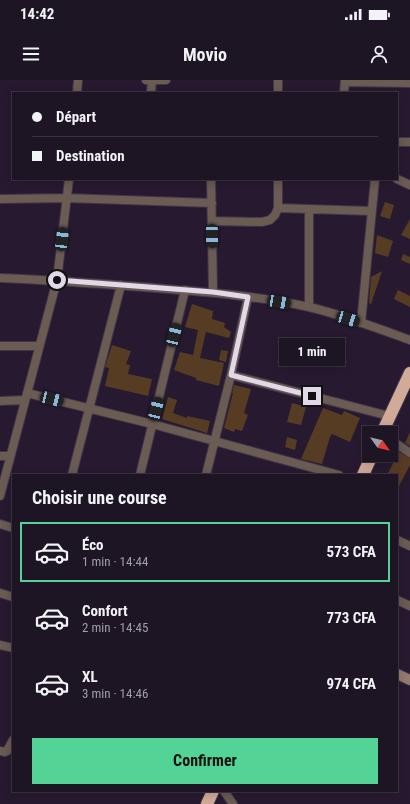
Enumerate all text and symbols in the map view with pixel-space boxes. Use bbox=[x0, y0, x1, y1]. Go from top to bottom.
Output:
text: 14:42 bbox=[20, 5, 54, 23]
icon: menu bbox=[20, 43, 42, 65]
icon: person bbox=[368, 43, 390, 65]
text: Movio bbox=[183, 44, 227, 65]
text: Départ bbox=[56, 108, 96, 126]
text: Destination bbox=[56, 147, 125, 165]
car bbox=[206, 224, 218, 248]
car bbox=[55, 226, 69, 252]
route start bbox=[48, 271, 66, 289]
car bbox=[266, 294, 292, 310]
car bbox=[335, 310, 361, 328]
car bbox=[165, 322, 183, 348]
callout: 1 min bbox=[279, 338, 345, 366]
text: 1 min bbox=[298, 344, 326, 359]
route end bbox=[303, 387, 321, 405]
car bbox=[39, 390, 65, 408]
car bbox=[147, 396, 165, 422]
north arrow bbox=[362, 426, 398, 462]
map controls bbox=[362, 426, 398, 462]
text: Choisir une course bbox=[32, 487, 167, 508]
icon: car bbox=[34, 534, 70, 570]
text: Éco bbox=[82, 536, 104, 554]
text: 573 CFA bbox=[327, 543, 376, 561]
text: 1 min · 14:44 bbox=[82, 554, 148, 569]
icon: car bbox=[34, 600, 70, 636]
text: Confort bbox=[82, 602, 128, 620]
text: 773 CFA bbox=[327, 609, 376, 627]
text: 2 min · 14:45 bbox=[82, 620, 148, 635]
icon: car bbox=[34, 666, 70, 702]
text: XL bbox=[82, 668, 98, 686]
text: 974 CFA bbox=[327, 675, 376, 693]
text: 3 min · 14:46 bbox=[82, 686, 148, 701]
button: Confirmer bbox=[32, 738, 378, 784]

